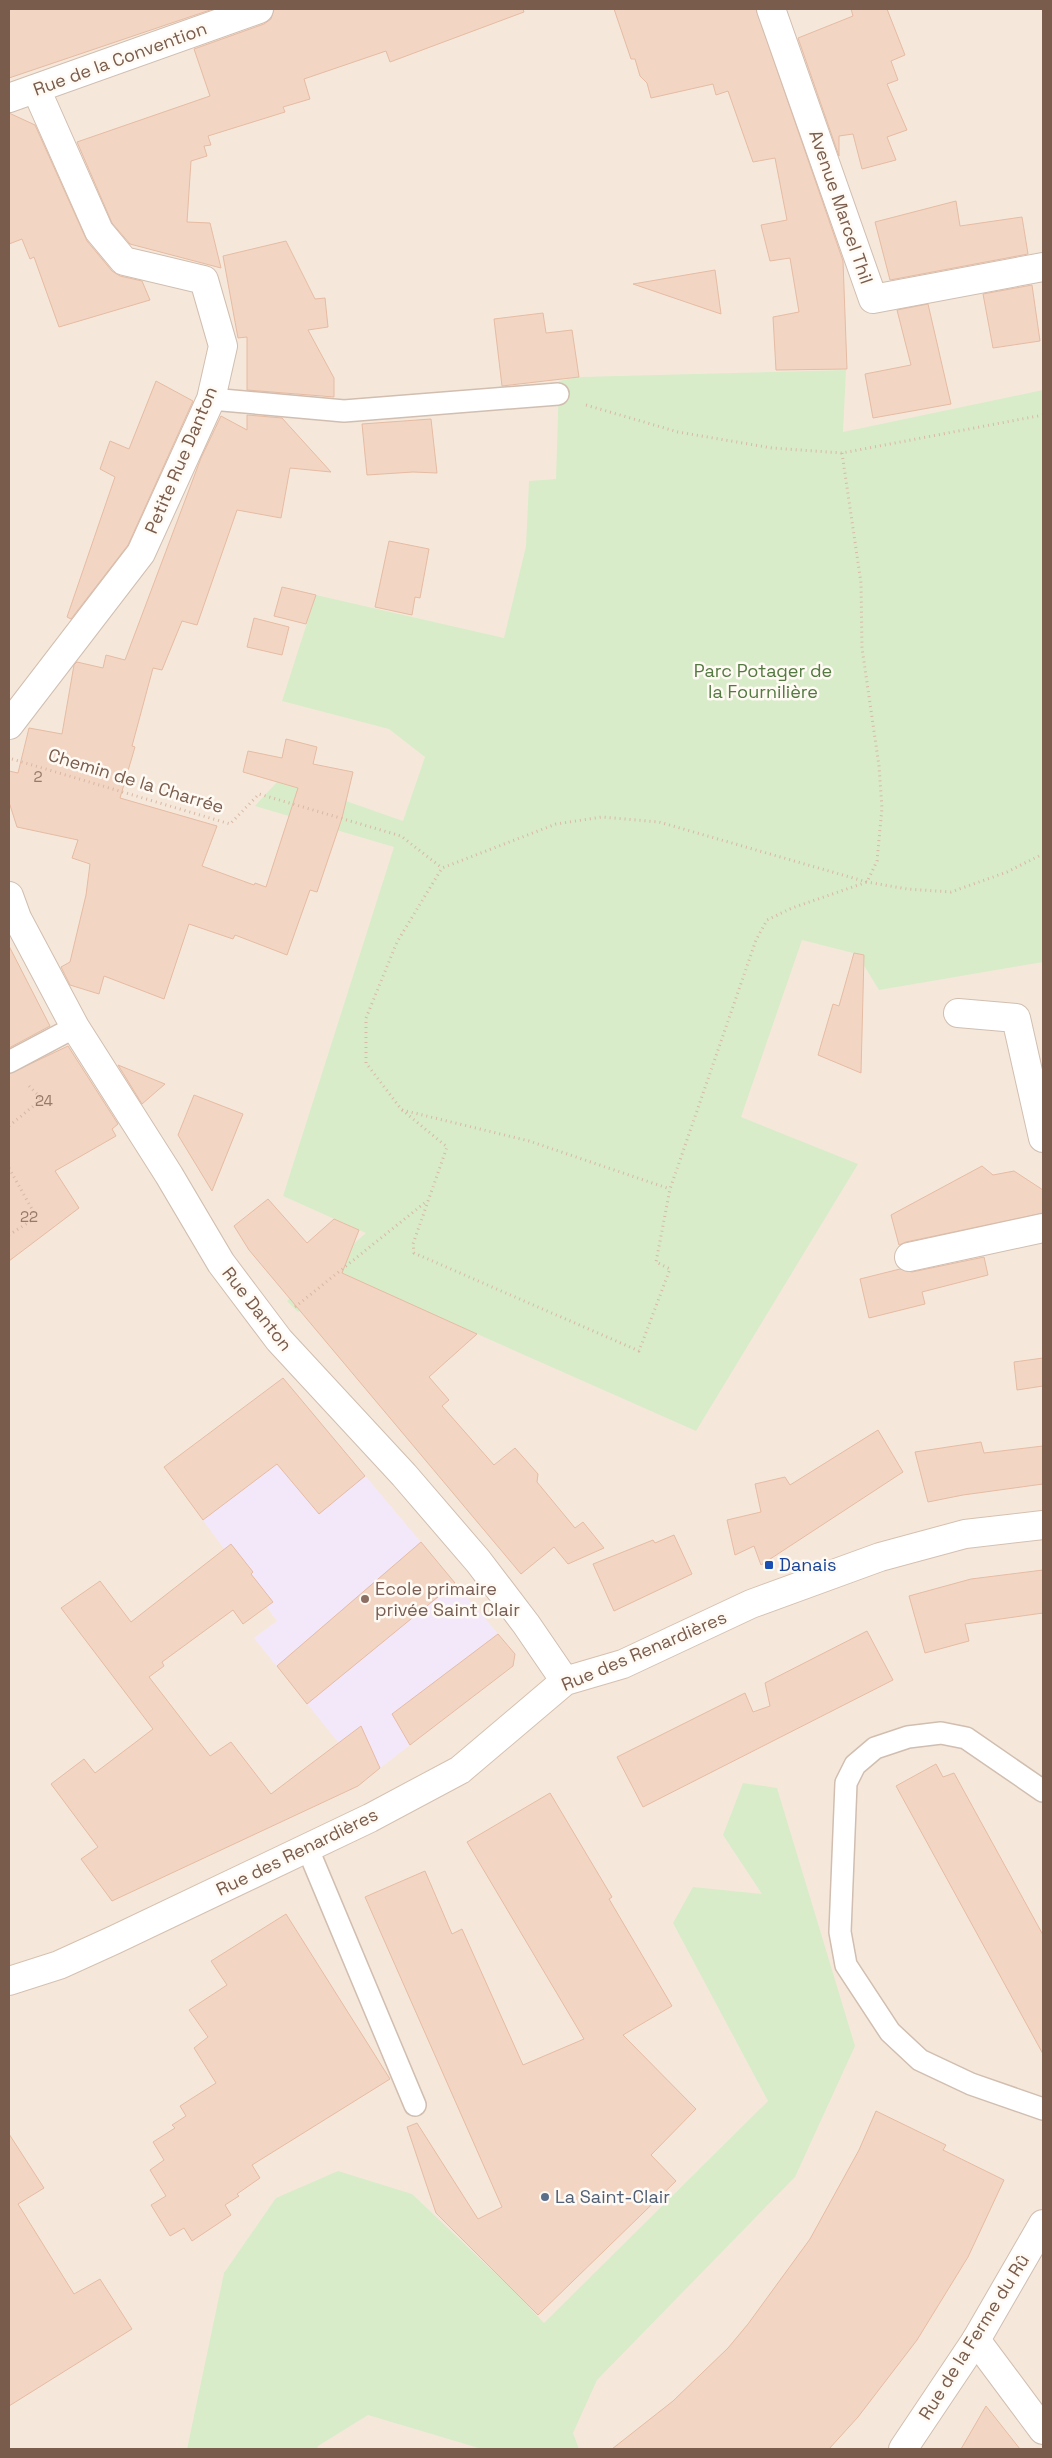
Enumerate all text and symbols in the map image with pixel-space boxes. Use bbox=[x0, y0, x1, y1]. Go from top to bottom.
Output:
street label: Rue de la Convention bbox=[30, 16, 210, 101]
street label: Avenue Marcel Thil bbox=[804, 127, 879, 287]
street label: Petite Rue Danton bbox=[139, 383, 222, 537]
park label: Parc Potager de la Fournilière bbox=[694, 659, 832, 703]
street label: Chemin de la Charrée bbox=[45, 743, 227, 818]
house number: 2 bbox=[33, 767, 43, 786]
house number: 24 bbox=[35, 1091, 53, 1110]
house number: 22 bbox=[20, 1207, 38, 1226]
street label: Rue Danton bbox=[217, 1262, 297, 1356]
place label: Danais bbox=[779, 1553, 837, 1576]
marker: Danais bbox=[763, 1559, 775, 1571]
place label: Ecole primaire privée Saint Clair bbox=[375, 1577, 520, 1621]
marker: Ecole primaire privée Saint Clair bbox=[359, 1593, 371, 1605]
street label: Rue des Renardières bbox=[558, 1605, 730, 1696]
street label: Rue des Renardières bbox=[212, 1802, 381, 1901]
place label: La Saint-Clair bbox=[555, 2185, 670, 2208]
marker: La Saint-Clair bbox=[539, 2191, 551, 2203]
street label: Rue de la Ferme du Rû bbox=[913, 2250, 1034, 2424]

